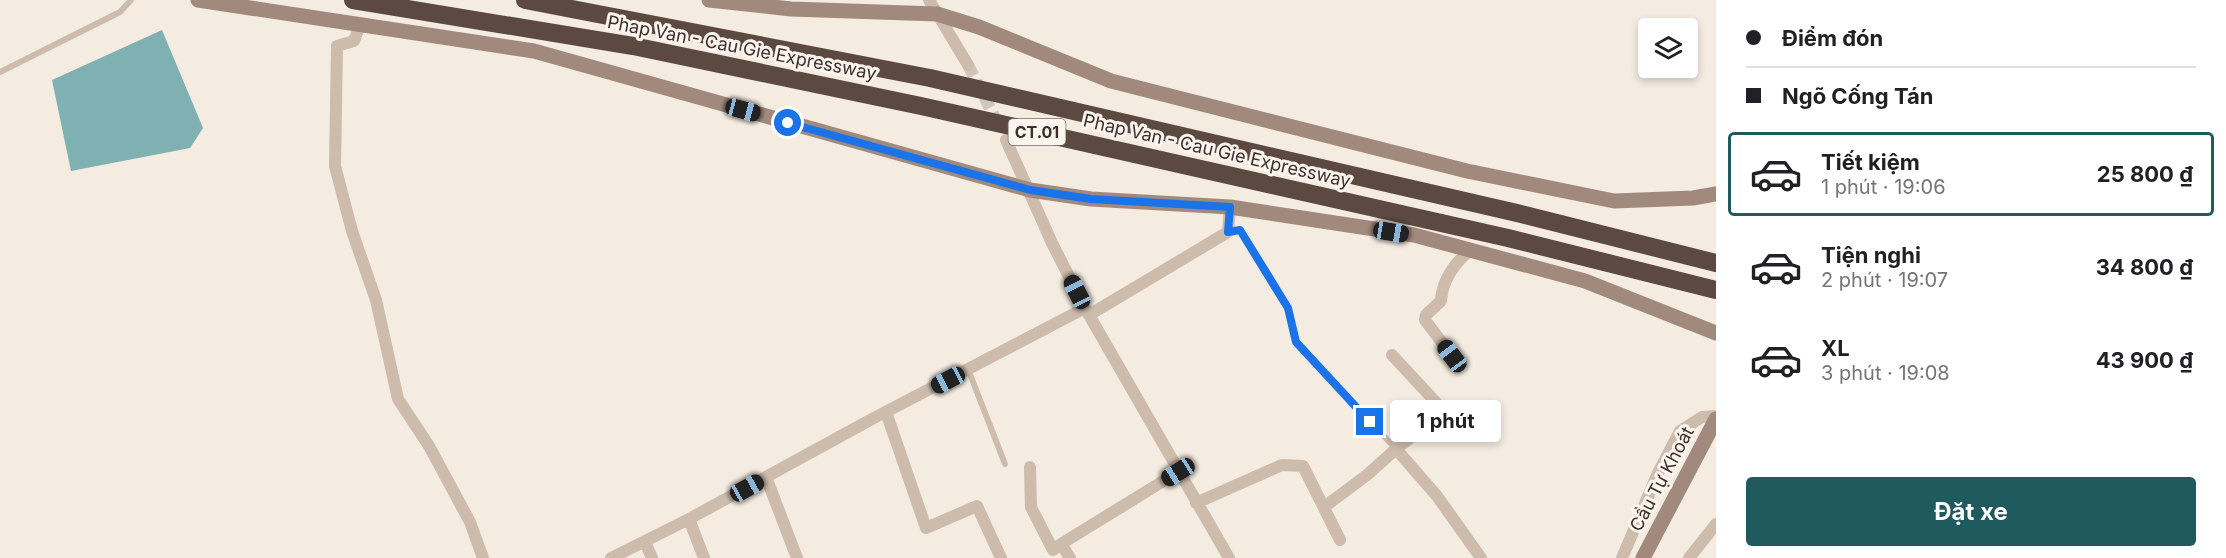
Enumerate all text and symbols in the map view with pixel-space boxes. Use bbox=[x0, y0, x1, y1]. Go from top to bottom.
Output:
street label: Phap Van - Cau Gie Expressway bbox=[606, 11, 878, 84]
map controls bbox=[1638, 18, 1698, 78]
button: layers bbox=[1638, 18, 1698, 78]
text: Điểm đón bbox=[1782, 25, 1883, 51]
text: Ngõ Cống Tán bbox=[1782, 83, 1934, 109]
car bbox=[723, 97, 763, 123]
route start bbox=[774, 109, 801, 136]
street label: Phap Van - Cau Gie Expressway bbox=[1081, 110, 1353, 192]
road number: CT.01 bbox=[1008, 119, 1066, 145]
icon: car bbox=[1749, 147, 1803, 201]
text: Tiết kiệm bbox=[1821, 149, 1920, 175]
text: 25 800 ₫ bbox=[2097, 161, 2193, 187]
text: 1 phút · 19:06 bbox=[1821, 175, 1946, 199]
car bbox=[1372, 220, 1410, 244]
icon: car bbox=[1749, 240, 1803, 294]
text: Tiện nghi bbox=[1821, 242, 1921, 268]
text: 34 800 ₫ bbox=[2096, 254, 2193, 280]
text: 2 phút · 19:07 bbox=[1821, 268, 1948, 292]
car bbox=[1061, 272, 1093, 312]
icon: car bbox=[1749, 333, 1803, 387]
text: XL bbox=[1821, 335, 1850, 361]
car bbox=[1434, 336, 1470, 376]
text: 43 900 ₫ bbox=[2096, 347, 2193, 373]
text: 3 phút · 19:08 bbox=[1821, 361, 1950, 385]
car bbox=[928, 364, 968, 396]
callout: 1 phút bbox=[1391, 401, 1502, 443]
route end bbox=[1356, 408, 1383, 435]
text: 1 phút bbox=[1416, 409, 1475, 433]
street label: Cầu Tự Khoát bbox=[1625, 423, 1698, 535]
car bbox=[1158, 455, 1198, 489]
car bbox=[727, 471, 767, 505]
button: Đặt xe bbox=[1746, 477, 2196, 546]

